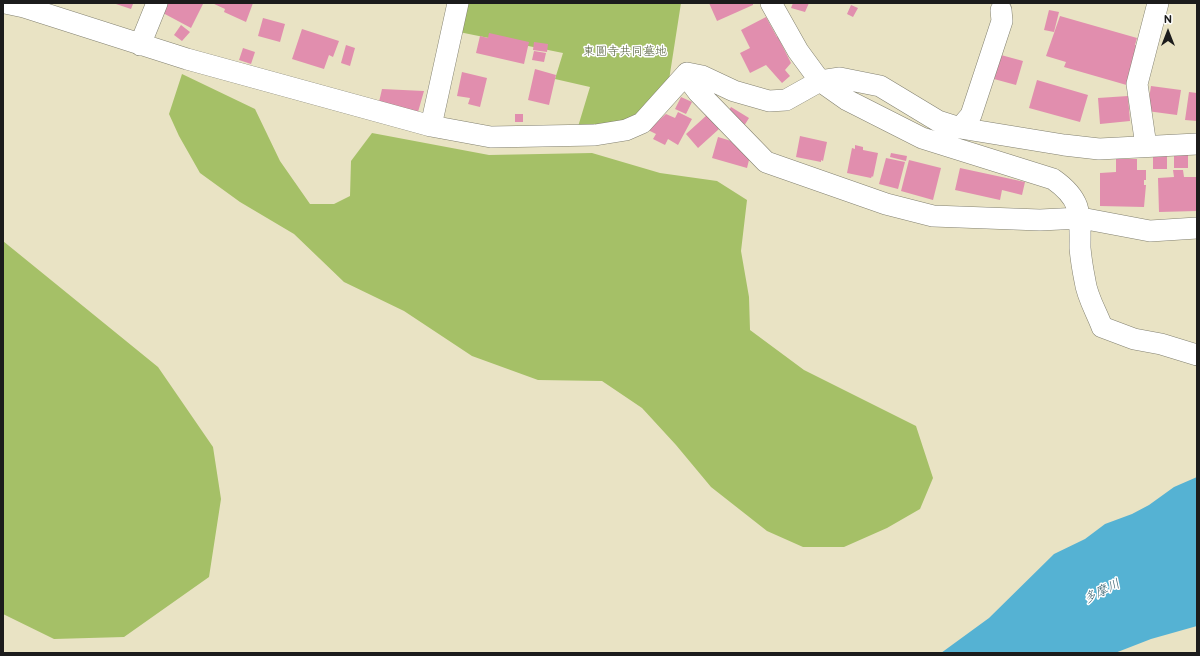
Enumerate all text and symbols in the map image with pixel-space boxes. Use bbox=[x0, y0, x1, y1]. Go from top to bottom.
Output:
north arrow bbox=[1148, 12, 1188, 52]
text: N bbox=[1164, 13, 1172, 26]
park label: 東圓寺共同墓地 bbox=[583, 45, 667, 59]
water label: 多摩川 bbox=[1081, 576, 1123, 608]

